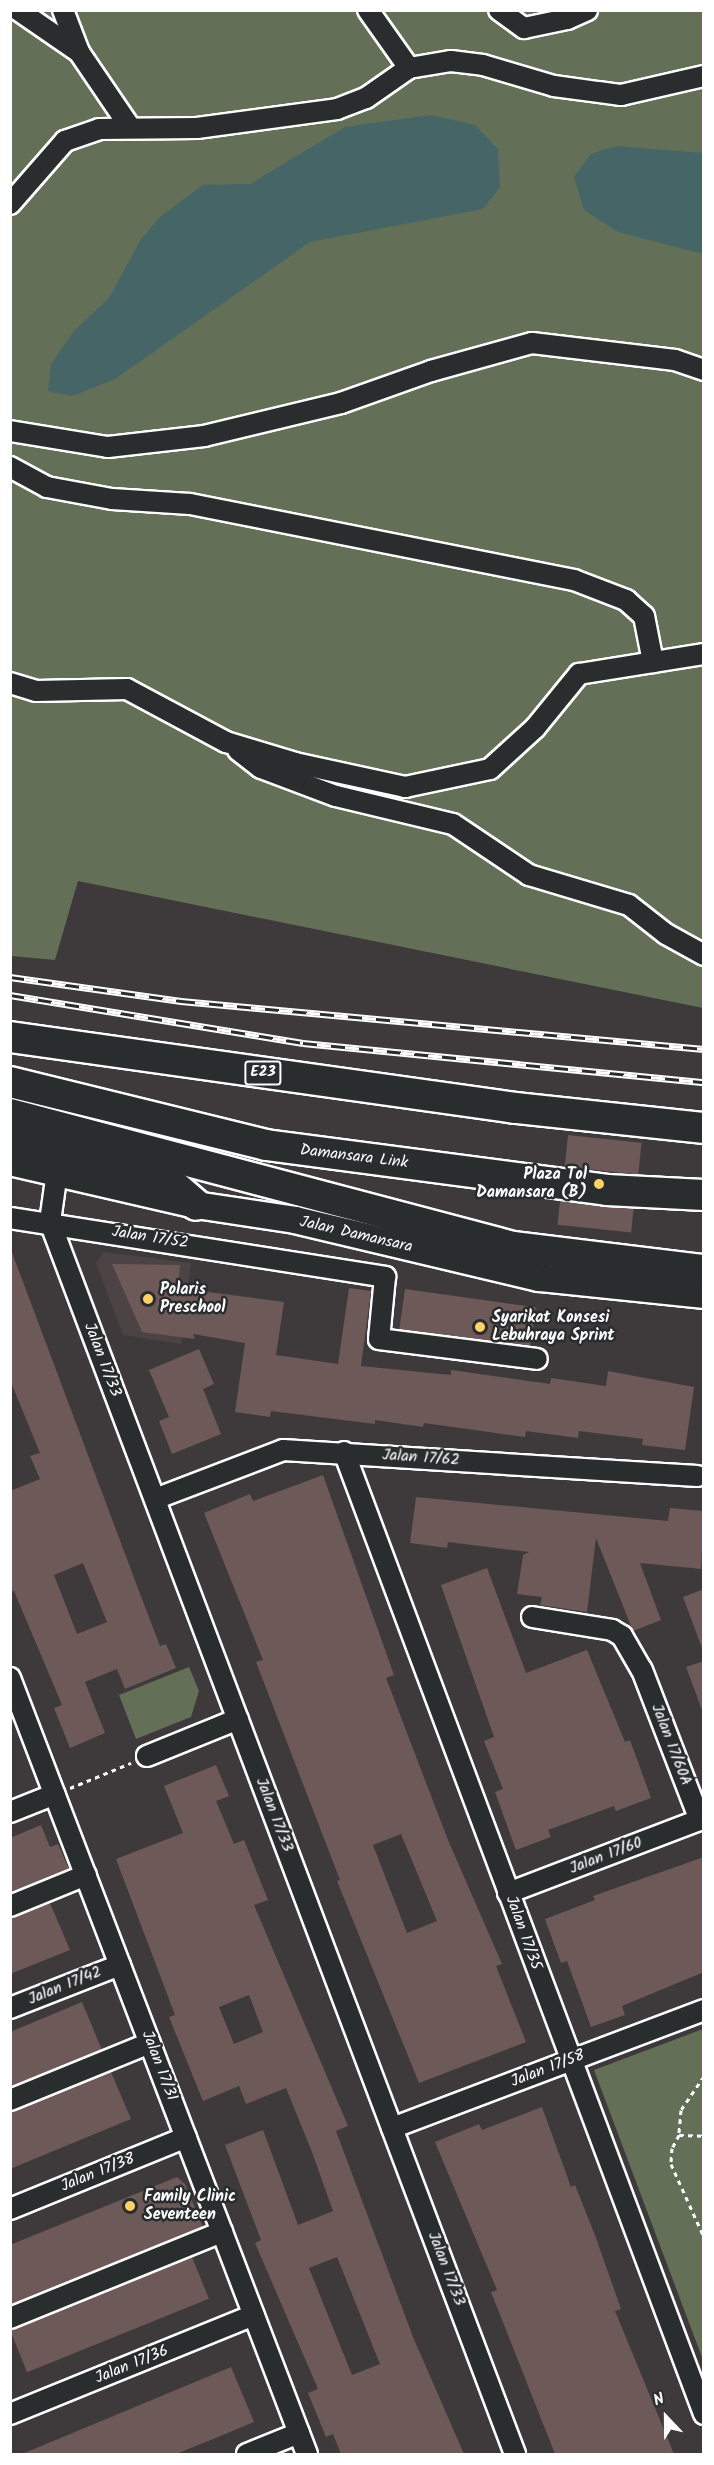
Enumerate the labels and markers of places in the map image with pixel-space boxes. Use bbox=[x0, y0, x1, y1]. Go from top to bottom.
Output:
place label: Plaza Tol Damansara (B) bbox=[476, 1165, 587, 1203]
marker: Plaza Tol Damansara (B) bbox=[592, 1177, 606, 1191]
place label: Polaris Preschool bbox=[160, 1280, 226, 1318]
marker: Polaris Preschool bbox=[141, 1292, 155, 1306]
place label: Syarikat Konsesi Lebuhraya Sprint bbox=[492, 1308, 614, 1346]
marker: Syarikat Konsesi Lebuhraya Sprint bbox=[473, 1320, 487, 1334]
place label: Family Clinic Seventeen bbox=[144, 2187, 236, 2225]
marker: Family Clinic Seventeen bbox=[121, 2197, 139, 2215]

